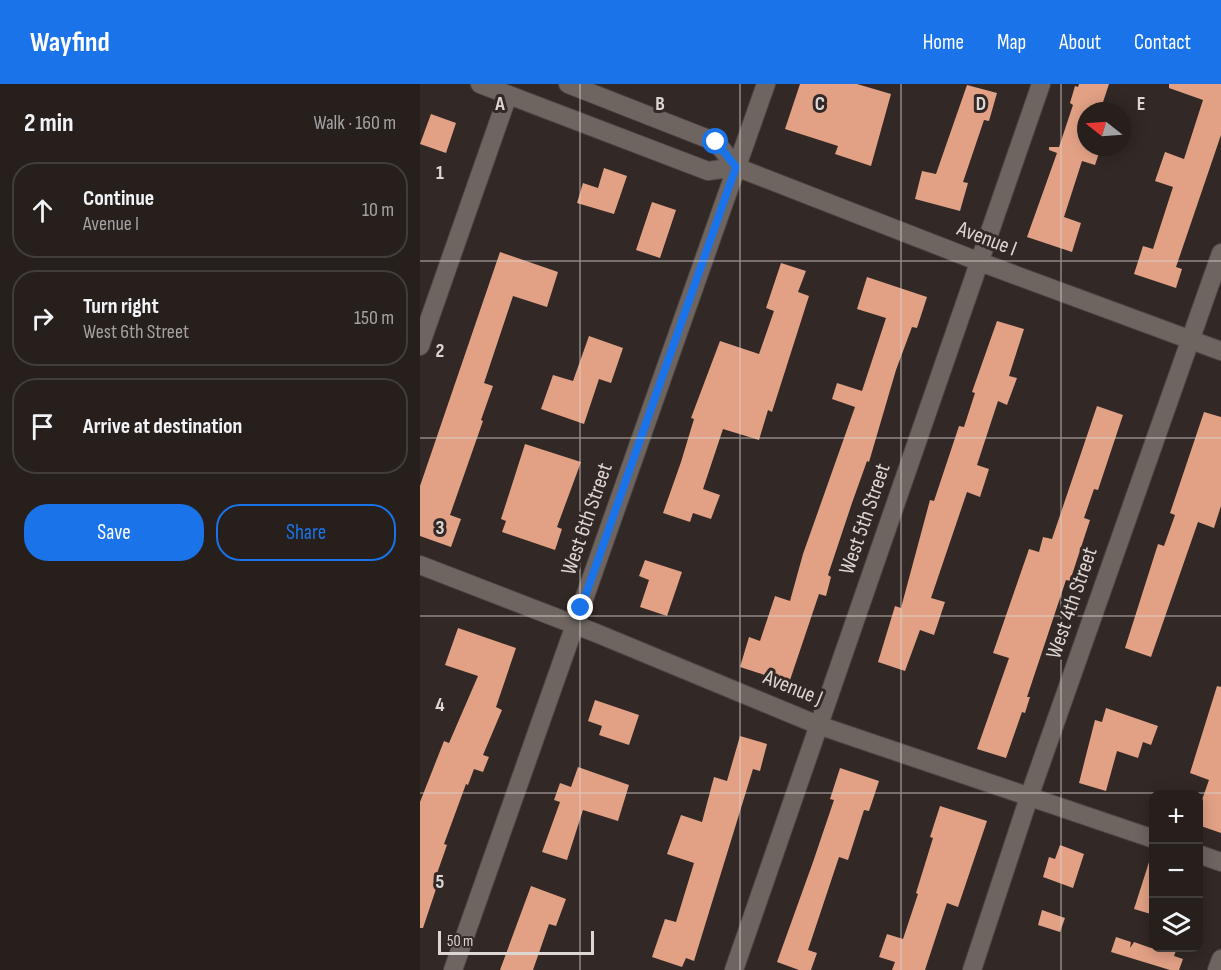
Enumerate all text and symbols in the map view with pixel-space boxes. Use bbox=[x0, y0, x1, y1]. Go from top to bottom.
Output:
text: Wayfind bbox=[30, 26, 110, 59]
text: Home bbox=[923, 30, 964, 55]
text: Map bbox=[997, 30, 1026, 55]
text: About bbox=[1059, 30, 1101, 55]
text: Contact bbox=[1134, 30, 1191, 55]
text: A bbox=[494, 92, 505, 116]
text: B bbox=[655, 92, 665, 116]
text: C bbox=[815, 92, 825, 116]
text: D bbox=[976, 92, 986, 116]
text: E bbox=[1137, 92, 1145, 116]
north arrow bbox=[1077, 102, 1131, 156]
text: 2 min bbox=[24, 108, 74, 139]
text: Walk · 160 m bbox=[313, 111, 396, 135]
route start bbox=[702, 128, 728, 154]
text: 1 bbox=[436, 161, 444, 185]
text: Continue bbox=[83, 185, 154, 212]
icon: ahead bbox=[26, 194, 59, 227]
text: 10 m bbox=[362, 198, 394, 222]
text: Avenue I bbox=[83, 212, 139, 236]
street label: Avenue I bbox=[952, 215, 1021, 263]
text: Turn right bbox=[83, 293, 159, 320]
icon: right bbox=[26, 302, 59, 335]
text: 150 m bbox=[354, 306, 394, 330]
text: West 6th Street bbox=[83, 320, 189, 344]
text: 2 bbox=[436, 339, 444, 363]
icon: arrive bbox=[26, 410, 59, 443]
text: Arrive at destination bbox=[83, 413, 242, 440]
street label: West 6th Street bbox=[555, 459, 619, 579]
street label: West 5th Street bbox=[833, 460, 897, 578]
button: Save bbox=[24, 504, 204, 561]
button: Share bbox=[216, 504, 396, 561]
text: 3 bbox=[436, 516, 445, 540]
street label: West 4th Street bbox=[1040, 543, 1104, 662]
route end bbox=[567, 594, 593, 620]
street label: Avenue J bbox=[758, 664, 827, 712]
text: 4 bbox=[435, 693, 445, 717]
map controls bbox=[1149, 790, 1203, 952]
button: + bbox=[1149, 790, 1203, 844]
button: − bbox=[1149, 844, 1203, 898]
text: 5 bbox=[436, 870, 445, 894]
button: layers bbox=[1149, 898, 1203, 952]
scale bar bbox=[438, 928, 594, 956]
text: 50 m bbox=[447, 932, 473, 951]

